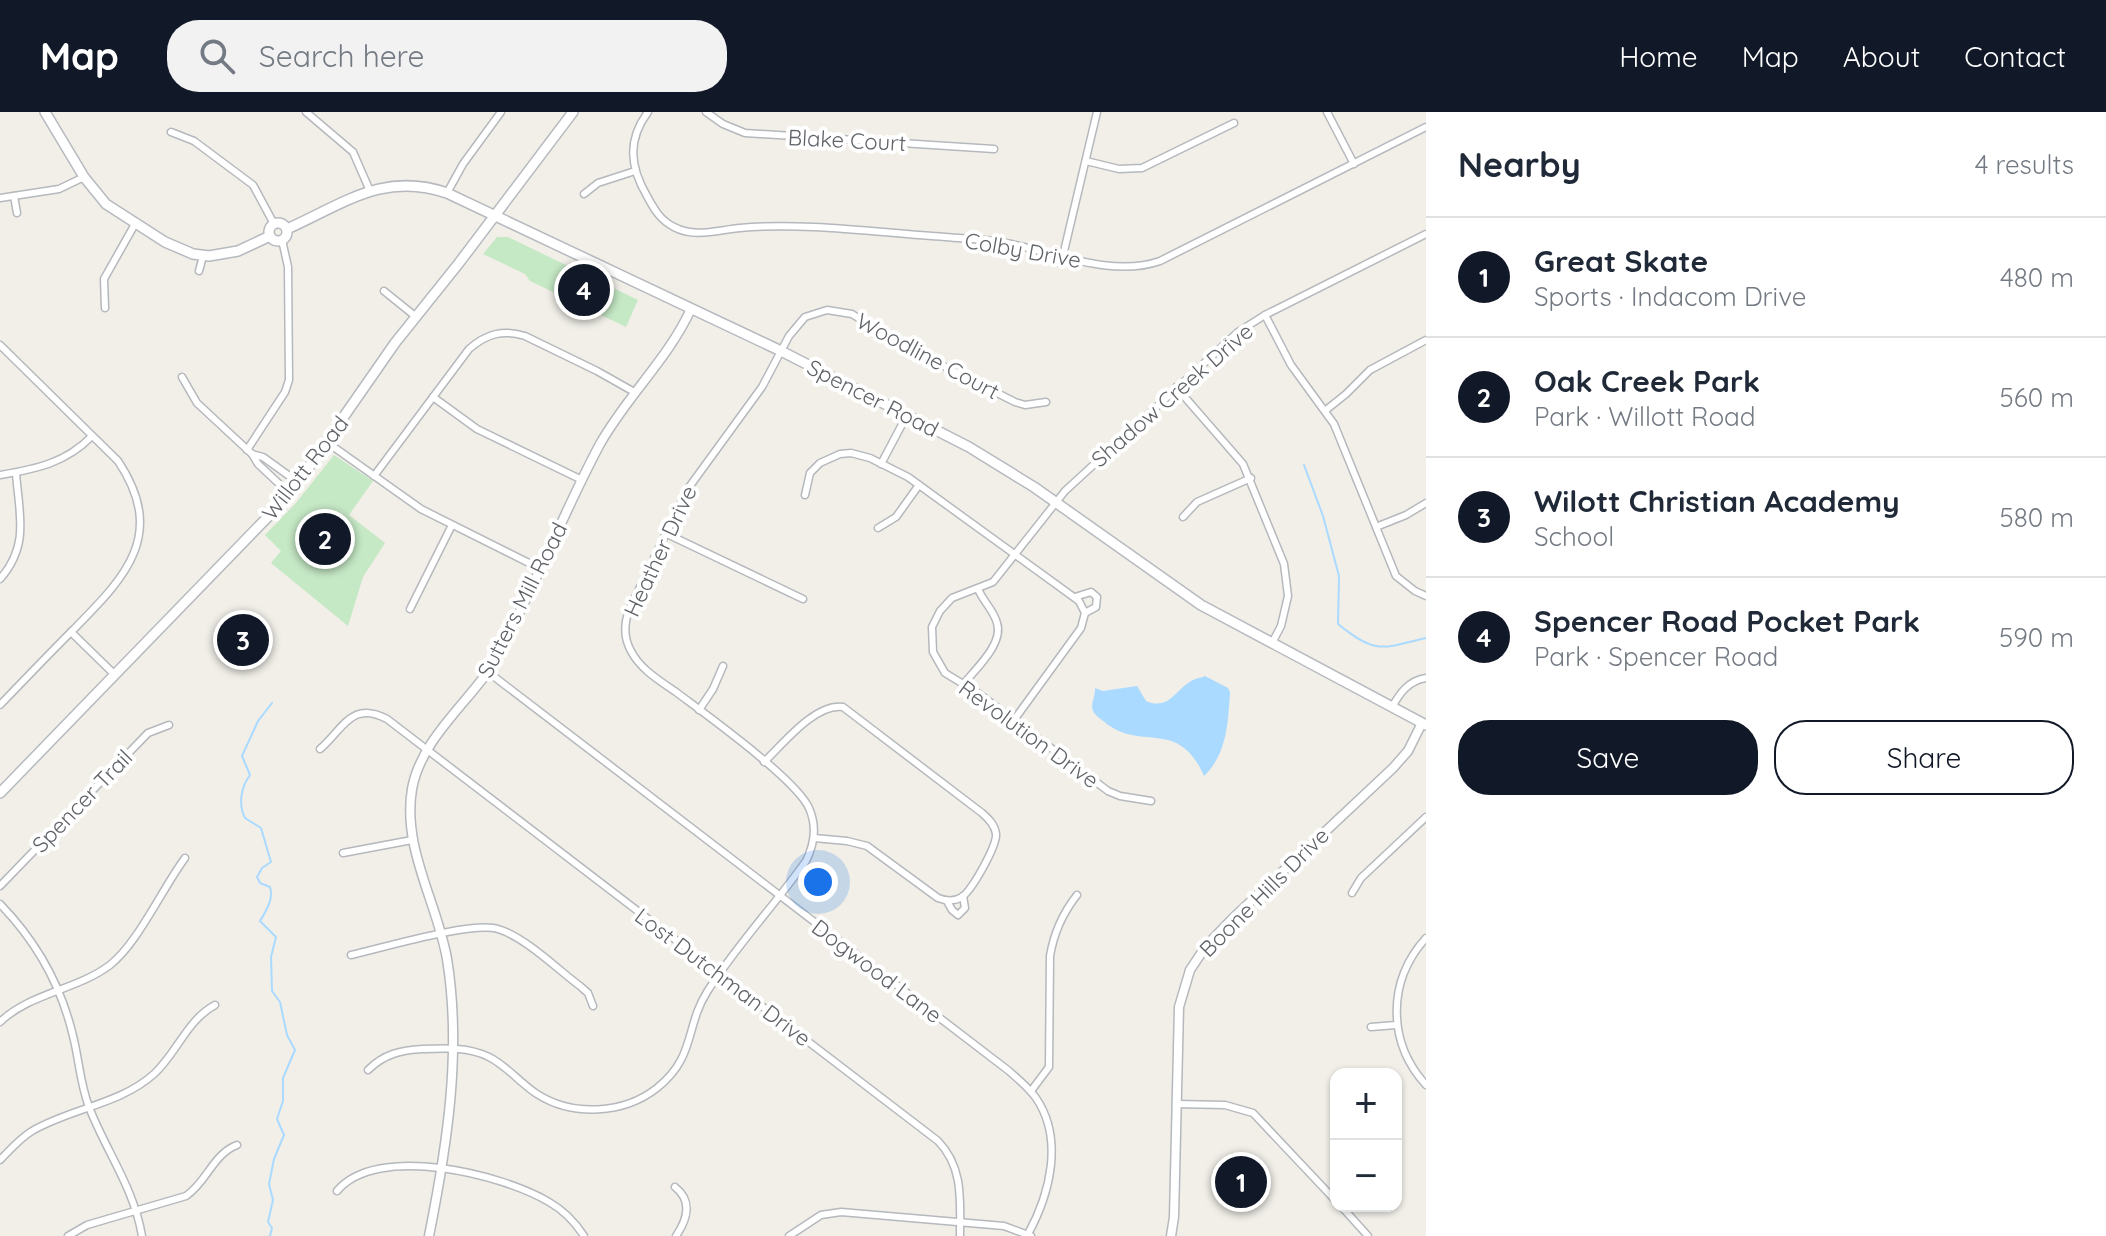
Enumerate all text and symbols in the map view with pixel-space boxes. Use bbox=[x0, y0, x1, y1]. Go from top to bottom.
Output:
search box bbox=[167, 20, 727, 92]
text: Map bbox=[40, 32, 119, 80]
icon: search bbox=[195, 34, 239, 78]
text: Search here bbox=[259, 37, 424, 75]
text: Home bbox=[1619, 39, 1698, 74]
text: Map bbox=[1742, 39, 1799, 74]
text: About bbox=[1843, 39, 1920, 74]
text: Contact bbox=[1964, 39, 2066, 74]
street label: Blake Court bbox=[787, 123, 907, 157]
text: Nearby bbox=[1458, 143, 1581, 186]
text: 4 results bbox=[1975, 148, 2074, 181]
street label: Colby Drive bbox=[963, 226, 1083, 274]
text: Great Skate bbox=[1534, 242, 1708, 280]
pin: 4 bbox=[558, 260, 610, 320]
text: 1 bbox=[1479, 261, 1489, 294]
text: 480 m bbox=[2000, 261, 2074, 294]
text: Sports · Indacom Drive bbox=[1534, 280, 1806, 313]
street label: Woodline Court bbox=[852, 307, 1004, 405]
street label: Shadow Creek Drive bbox=[1085, 317, 1259, 473]
street label: Spencer Road bbox=[803, 353, 943, 443]
text: Oak Creek Park bbox=[1534, 362, 1760, 400]
text: 2 bbox=[1477, 381, 1491, 414]
text: 560 m bbox=[2000, 381, 2074, 414]
text: Park · Willott Road bbox=[1534, 400, 1756, 433]
street label: Willott Road bbox=[256, 410, 354, 526]
street label: Heather Drive bbox=[617, 481, 703, 621]
text: Wilott Christian Academy bbox=[1534, 482, 1900, 520]
text: 3 bbox=[1477, 501, 1491, 534]
text: 580 m bbox=[2000, 501, 2074, 534]
pin: 2 bbox=[299, 509, 351, 569]
street label: Sutters Mill Road bbox=[471, 518, 573, 682]
text: School bbox=[1534, 520, 1614, 553]
text: Spencer Road Pocket Park bbox=[1534, 602, 1920, 640]
pin: 3 bbox=[217, 610, 269, 670]
text: 4 bbox=[1476, 621, 1492, 654]
text: 590 m bbox=[1999, 621, 2074, 654]
text: Park · Spencer Road bbox=[1534, 640, 1778, 673]
street label: Revolution Drive bbox=[953, 674, 1105, 794]
button: Save bbox=[1458, 720, 1758, 795]
button: Share bbox=[1774, 720, 2074, 795]
street label: Spencer Trail bbox=[26, 744, 138, 858]
street label: Boone Hills Drive bbox=[1193, 821, 1335, 963]
your location bbox=[798, 862, 838, 902]
street label: Lost Dutchman Drive bbox=[629, 902, 817, 1052]
street label: Dogwood Lane bbox=[806, 913, 948, 1029]
map controls bbox=[1330, 1068, 1402, 1212]
button: + bbox=[1330, 1068, 1402, 1140]
button: − bbox=[1330, 1140, 1402, 1212]
pin: 1 bbox=[1215, 1152, 1267, 1212]

